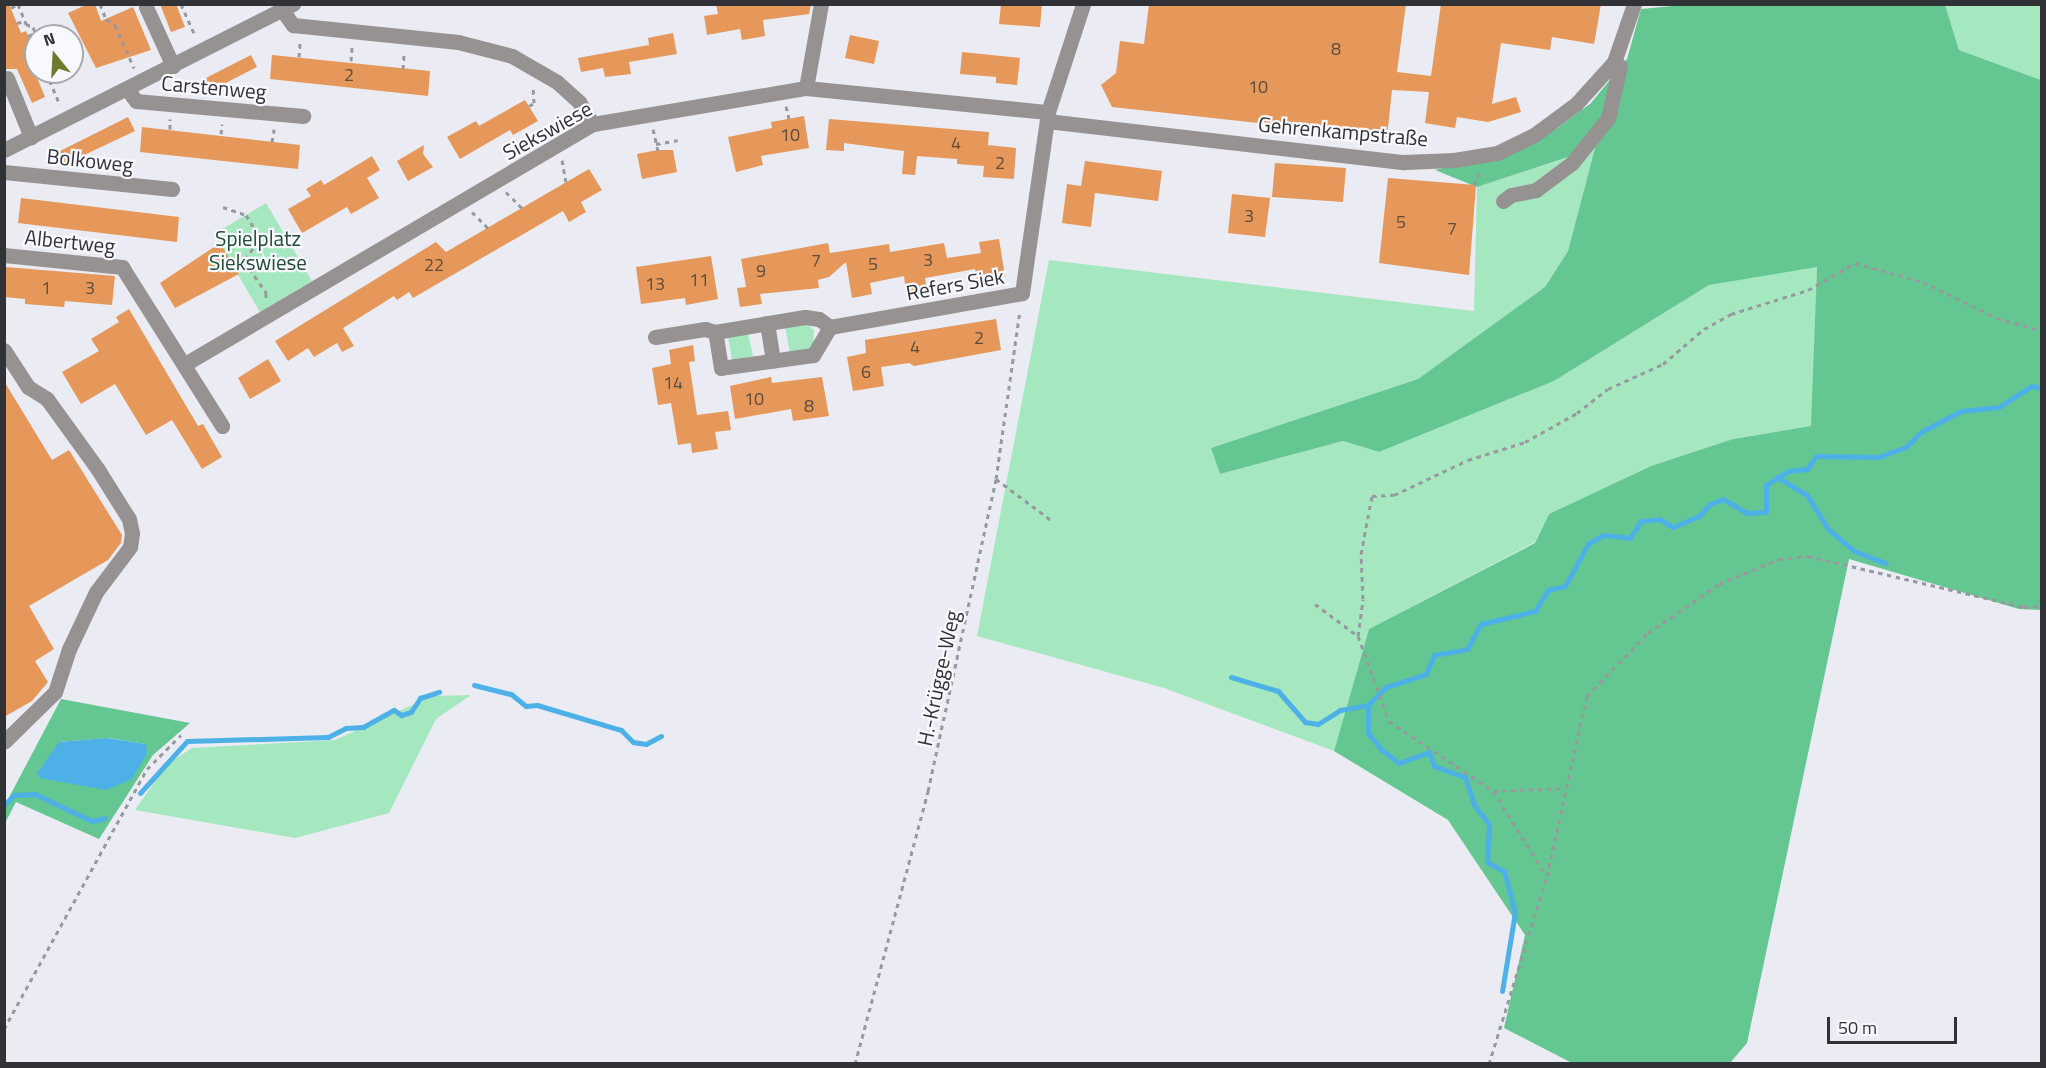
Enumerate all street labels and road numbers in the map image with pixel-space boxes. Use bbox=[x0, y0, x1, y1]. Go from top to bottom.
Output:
street label: Carstenweg bbox=[160, 70, 268, 104]
street label: Siekswiese bbox=[498, 95, 596, 165]
street label: Gehrenkampstraße bbox=[1257, 111, 1429, 151]
street label: Bolkoweg bbox=[45, 143, 135, 177]
street label: Albertweg bbox=[23, 224, 117, 258]
street label: Refers Siek bbox=[904, 263, 1006, 305]
street label: H.-Krügge-Weg bbox=[911, 608, 965, 748]

